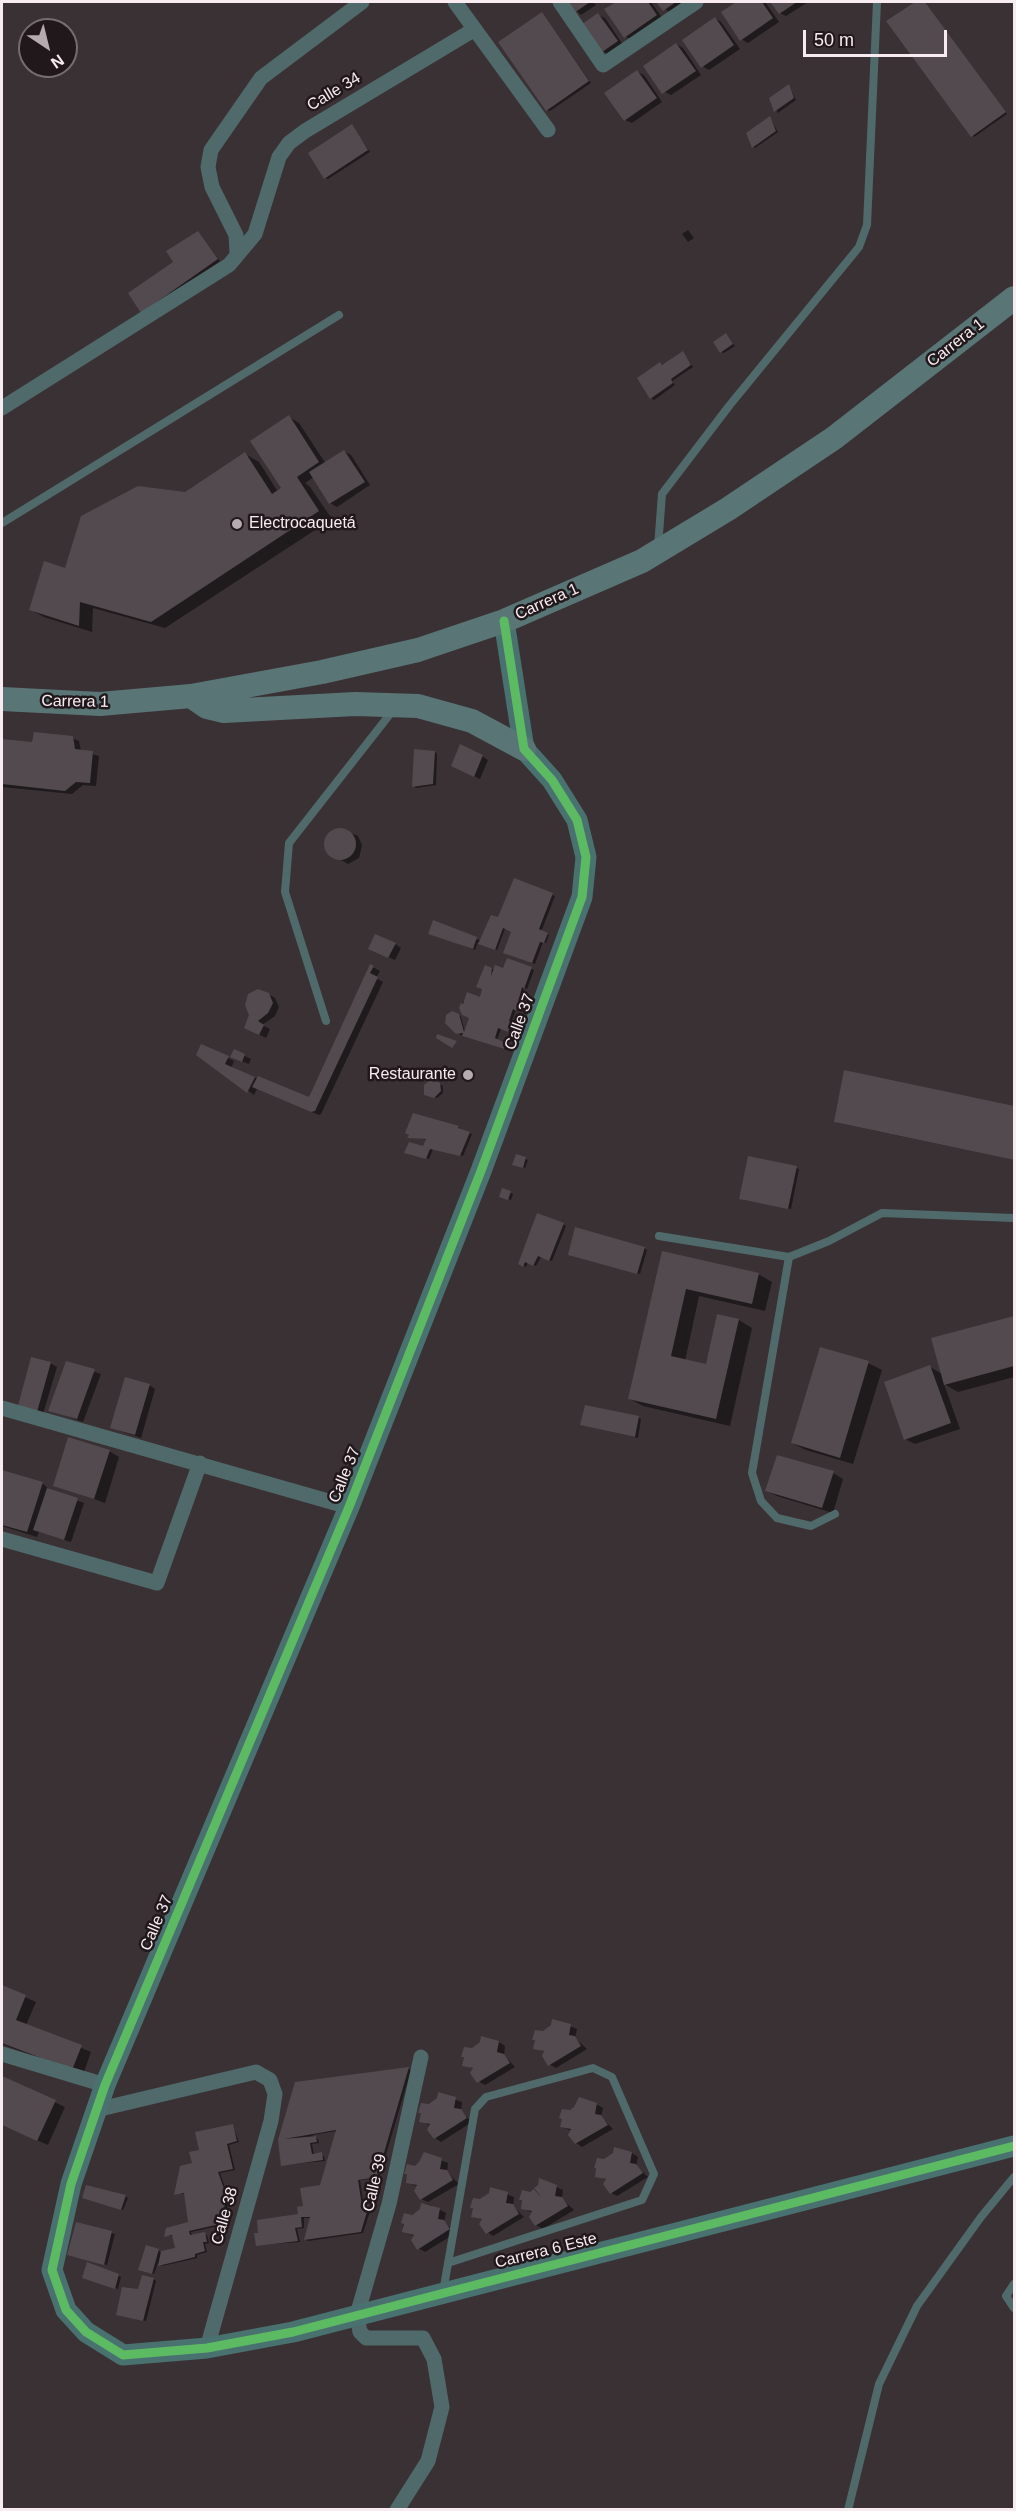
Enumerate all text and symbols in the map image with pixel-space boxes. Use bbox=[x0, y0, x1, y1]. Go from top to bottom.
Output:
north arrow bbox=[18, 18, 78, 78]
scale bar bbox=[806, 18, 950, 56]
text: 50 m bbox=[814, 30, 854, 50]
text: N bbox=[48, 51, 67, 72]
street label: Calle 34 bbox=[304, 69, 364, 115]
street label: Carrera 1 bbox=[923, 315, 989, 371]
place label: Electrocaquetá bbox=[249, 514, 356, 534]
marker: Electrocaquetá bbox=[230, 517, 244, 531]
street label: Carrera 1 bbox=[512, 579, 582, 625]
street label: Carrera 1 bbox=[41, 692, 109, 712]
street label: Calle 37 bbox=[501, 991, 539, 1053]
place label: Restaurante bbox=[369, 1065, 456, 1085]
marker: Restaurante bbox=[461, 1068, 475, 1082]
street label: Calle 37 bbox=[325, 1444, 365, 1506]
street label: Calle 37 bbox=[137, 1892, 177, 1954]
street label: Calle 39 bbox=[359, 2152, 391, 2214]
street label: Calle 38 bbox=[208, 2185, 242, 2247]
street label: Carrera 6 Este bbox=[493, 2229, 599, 2273]

